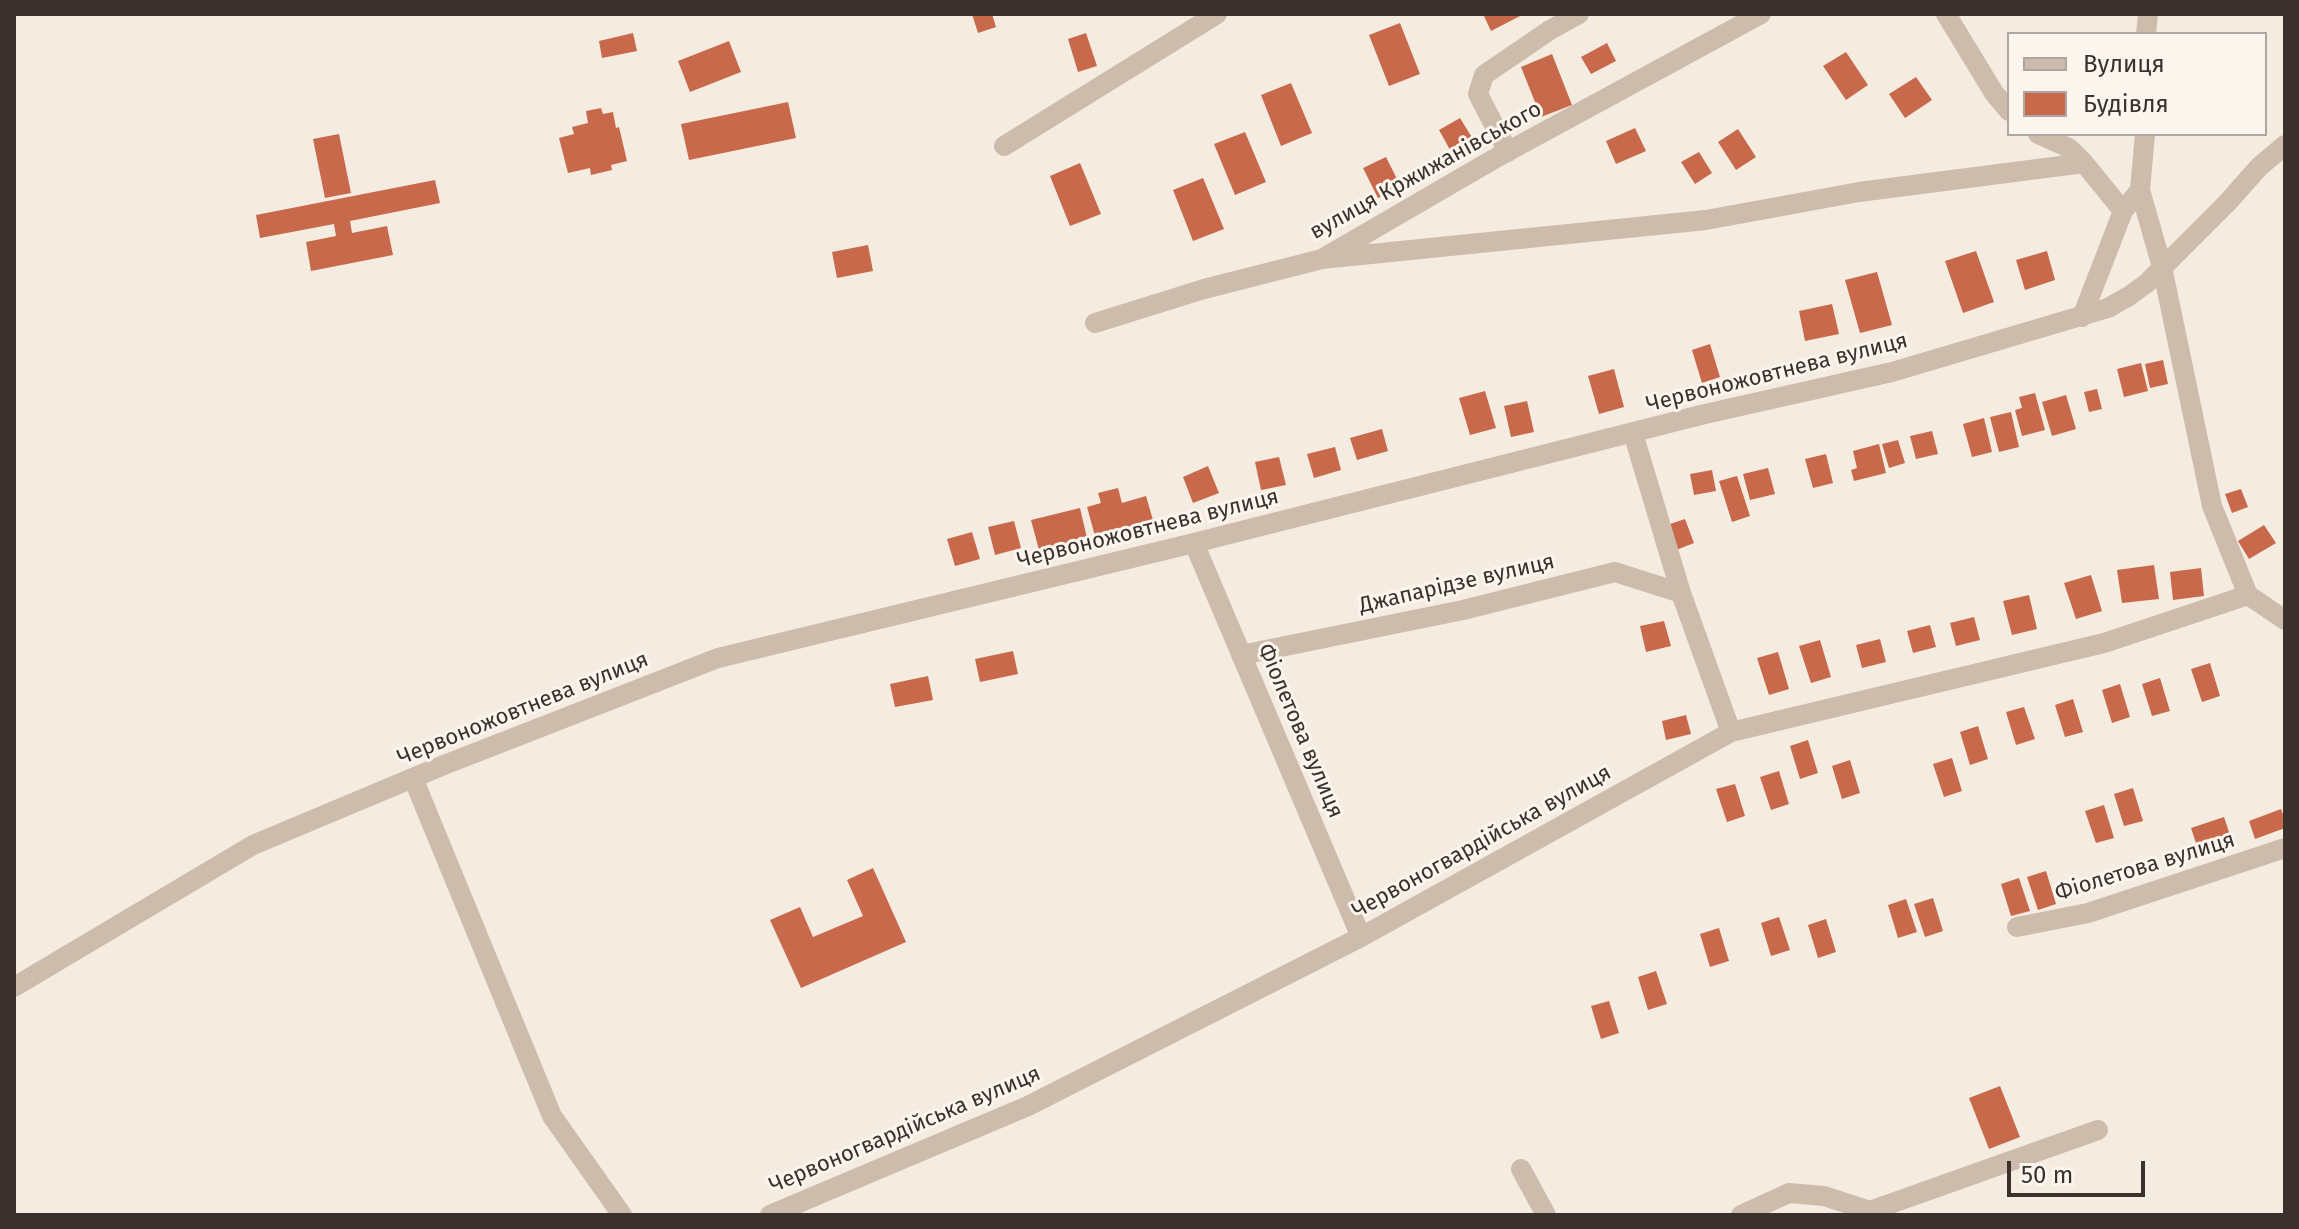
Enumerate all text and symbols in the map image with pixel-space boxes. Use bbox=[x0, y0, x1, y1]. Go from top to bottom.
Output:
legend bbox=[2007, 32, 2267, 136]
text: Вулиця bbox=[2083, 50, 2165, 78]
text: Будівля bbox=[2083, 90, 2169, 118]
street label: вулиця Кржижанівського bbox=[1305, 96, 1547, 246]
street label: Червоножовтнева вулиця bbox=[1644, 328, 1910, 418]
street label: Червоножовтнева вулиця bbox=[1015, 484, 1281, 574]
street label: Джапарідзе вулиця bbox=[1357, 549, 1557, 619]
street label: Фіолетова вулиця bbox=[1251, 640, 1349, 822]
street label: Червоножовтнева вулиця bbox=[394, 647, 652, 771]
street label: Червоногвардійська вулиця bbox=[1348, 760, 1616, 924]
street label: Фіолетова вулиця bbox=[2052, 827, 2238, 907]
street label: Червоногвардійська вулиця bbox=[765, 1061, 1045, 1199]
scale bar bbox=[2011, 1145, 2149, 1195]
text: 50 m bbox=[2021, 1161, 2073, 1189]

